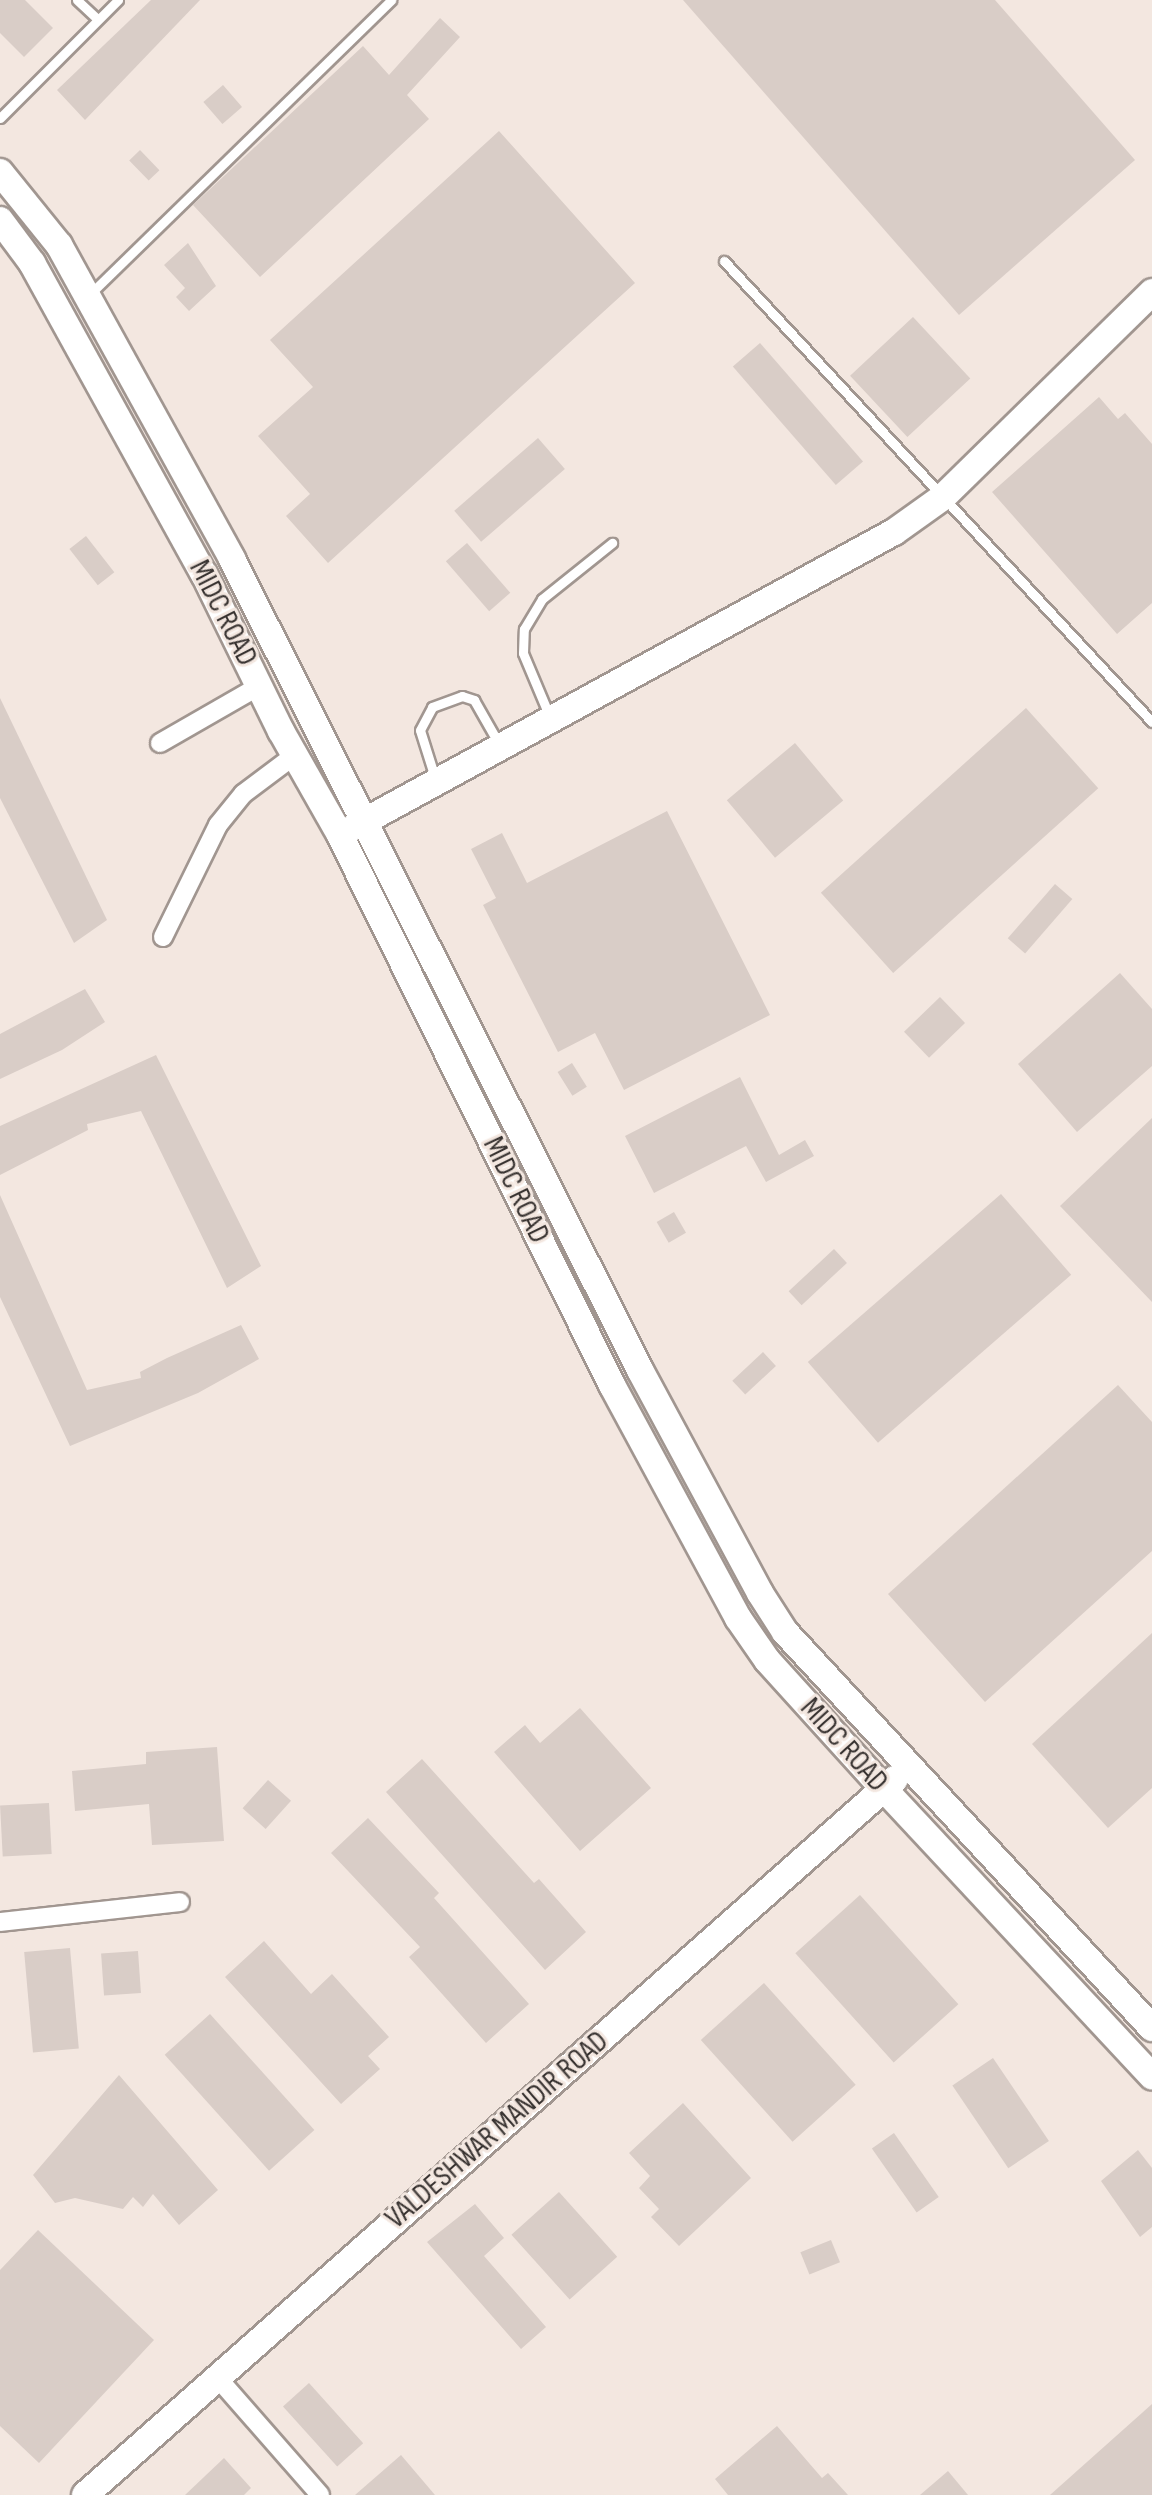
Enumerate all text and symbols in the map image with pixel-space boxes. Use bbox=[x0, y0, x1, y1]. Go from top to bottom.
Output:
street label: MIDC ROAD bbox=[181, 554, 265, 672]
street label: MIDC ROAD bbox=[475, 1131, 557, 1249]
street label: MIDC ROAD bbox=[793, 1691, 895, 1799]
street label: VALDESHWAR MANDIR ROAD bbox=[378, 2023, 616, 2237]

